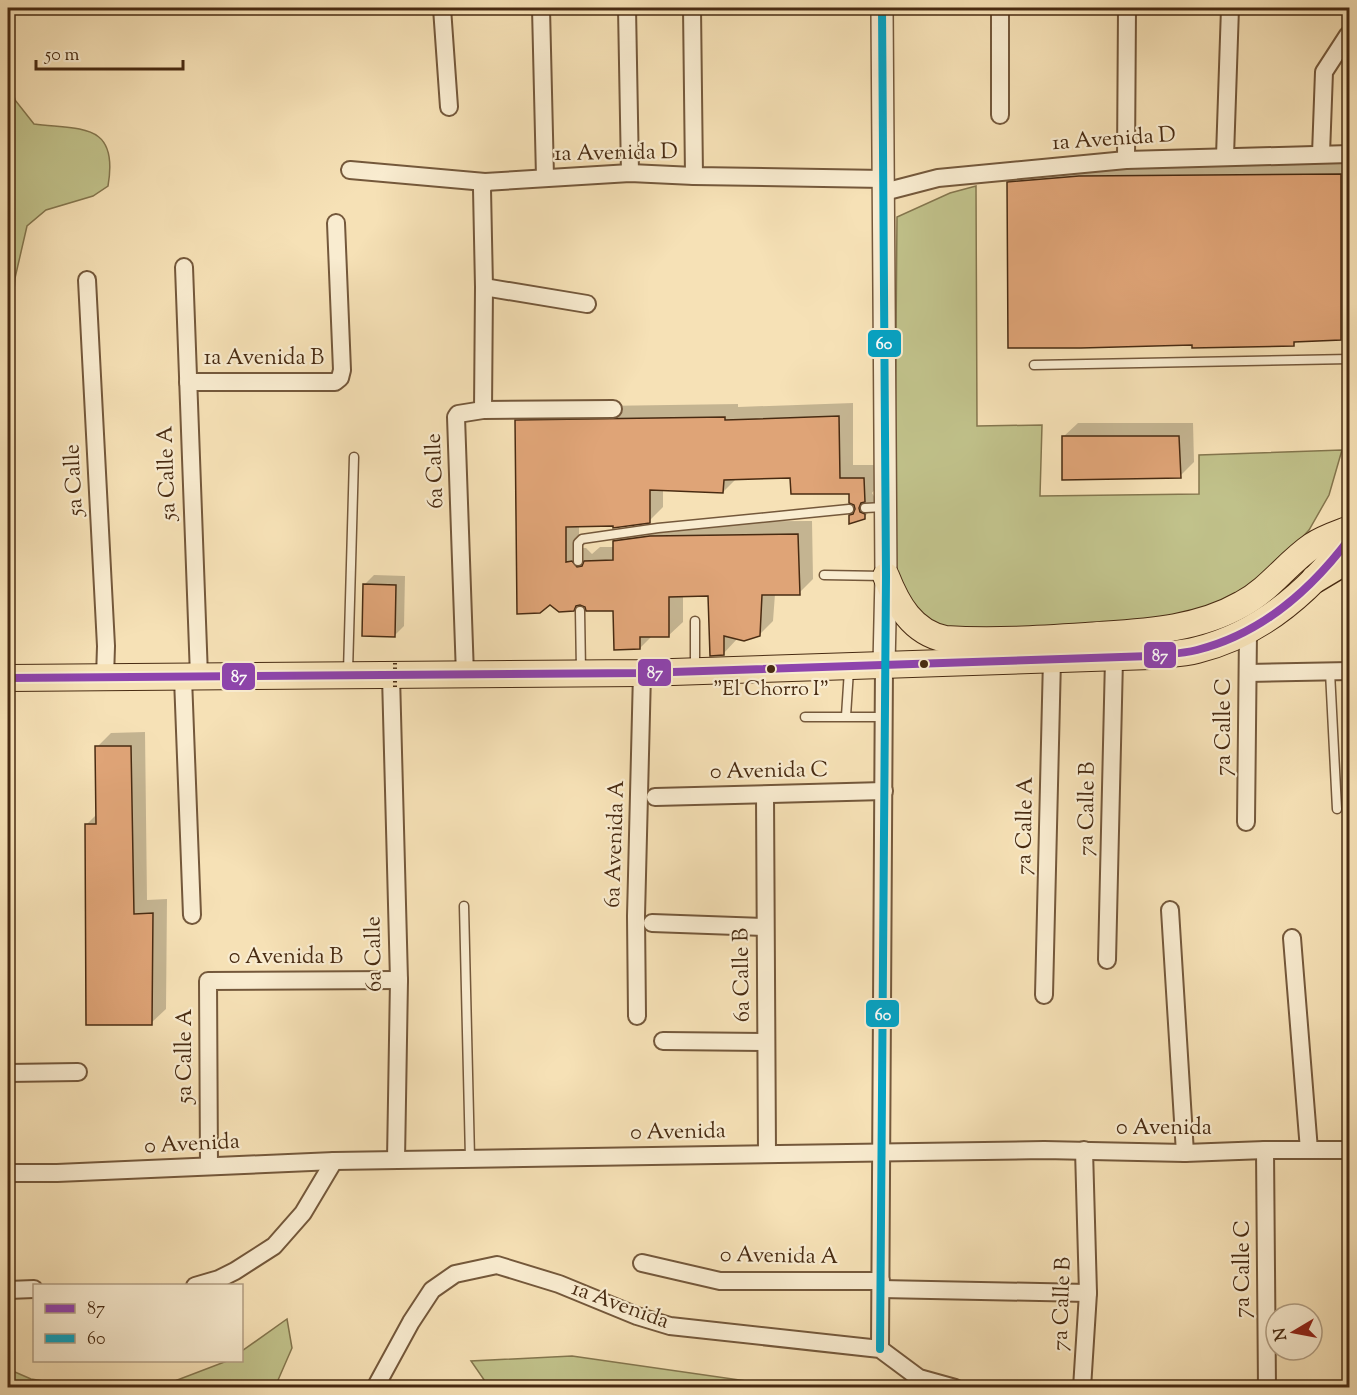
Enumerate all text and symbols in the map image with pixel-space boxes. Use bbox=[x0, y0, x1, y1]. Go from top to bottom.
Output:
scale bar bbox=[36, 33, 183, 71]
text: 50 m bbox=[44, 43, 80, 69]
street label: 1a Avenida D bbox=[1051, 120, 1177, 160]
street label: 1a Avenida D bbox=[554, 137, 678, 171]
line badge: 60 bbox=[867, 329, 902, 358]
text: 60 bbox=[876, 334, 893, 357]
street label: 1a Avenida B bbox=[204, 343, 324, 375]
street label: 5a Calle A bbox=[150, 425, 186, 523]
street label: 6a Calle bbox=[419, 433, 453, 509]
street label: 5a Calle bbox=[57, 443, 93, 519]
line badge: 87 bbox=[1143, 641, 1177, 669]
text: 87 bbox=[1152, 646, 1169, 669]
line badge: 87 bbox=[637, 658, 672, 687]
unlabelled marker bbox=[918, 658, 930, 670]
line badge: 87 bbox=[221, 662, 256, 691]
text: 87 bbox=[647, 663, 664, 686]
marker: "El Chorro I" bbox=[765, 663, 777, 675]
text: 87 bbox=[231, 667, 248, 690]
place label: "El Chorro I" bbox=[713, 676, 829, 705]
street label: 7a Calle C bbox=[1209, 678, 1241, 776]
street label: 0 Avenida C bbox=[710, 755, 828, 789]
street label: 7a Calle B bbox=[1071, 761, 1105, 856]
street label: 7a Calle A bbox=[1009, 776, 1043, 875]
street label: 6a Avenida A bbox=[598, 779, 634, 908]
street label: 6a Calle bbox=[358, 916, 392, 992]
street label: 6a Calle B bbox=[726, 927, 760, 1022]
street label: 0 Avenida B bbox=[229, 942, 343, 974]
line badge: 60 bbox=[865, 999, 900, 1028]
text: 60 bbox=[875, 1005, 892, 1028]
street label: 5a Calle A bbox=[170, 1008, 202, 1105]
street label: 0 Avenida bbox=[1116, 1113, 1212, 1145]
street label: 0 Avenida bbox=[630, 1116, 726, 1150]
street label: 0 Avenida bbox=[143, 1127, 241, 1163]
street label: 7a Calle C bbox=[1228, 1220, 1260, 1318]
street label: 0 Avenida A bbox=[720, 1240, 839, 1274]
street label: 7a Calle B bbox=[1045, 1256, 1081, 1352]
street label: 1a Avenida bbox=[567, 1274, 673, 1338]
legend bbox=[33, 1284, 243, 1362]
text: 87 bbox=[87, 1297, 105, 1323]
north arrow bbox=[1264, 1302, 1324, 1362]
text: N bbox=[1269, 1326, 1294, 1342]
text: 60 bbox=[87, 1327, 105, 1353]

